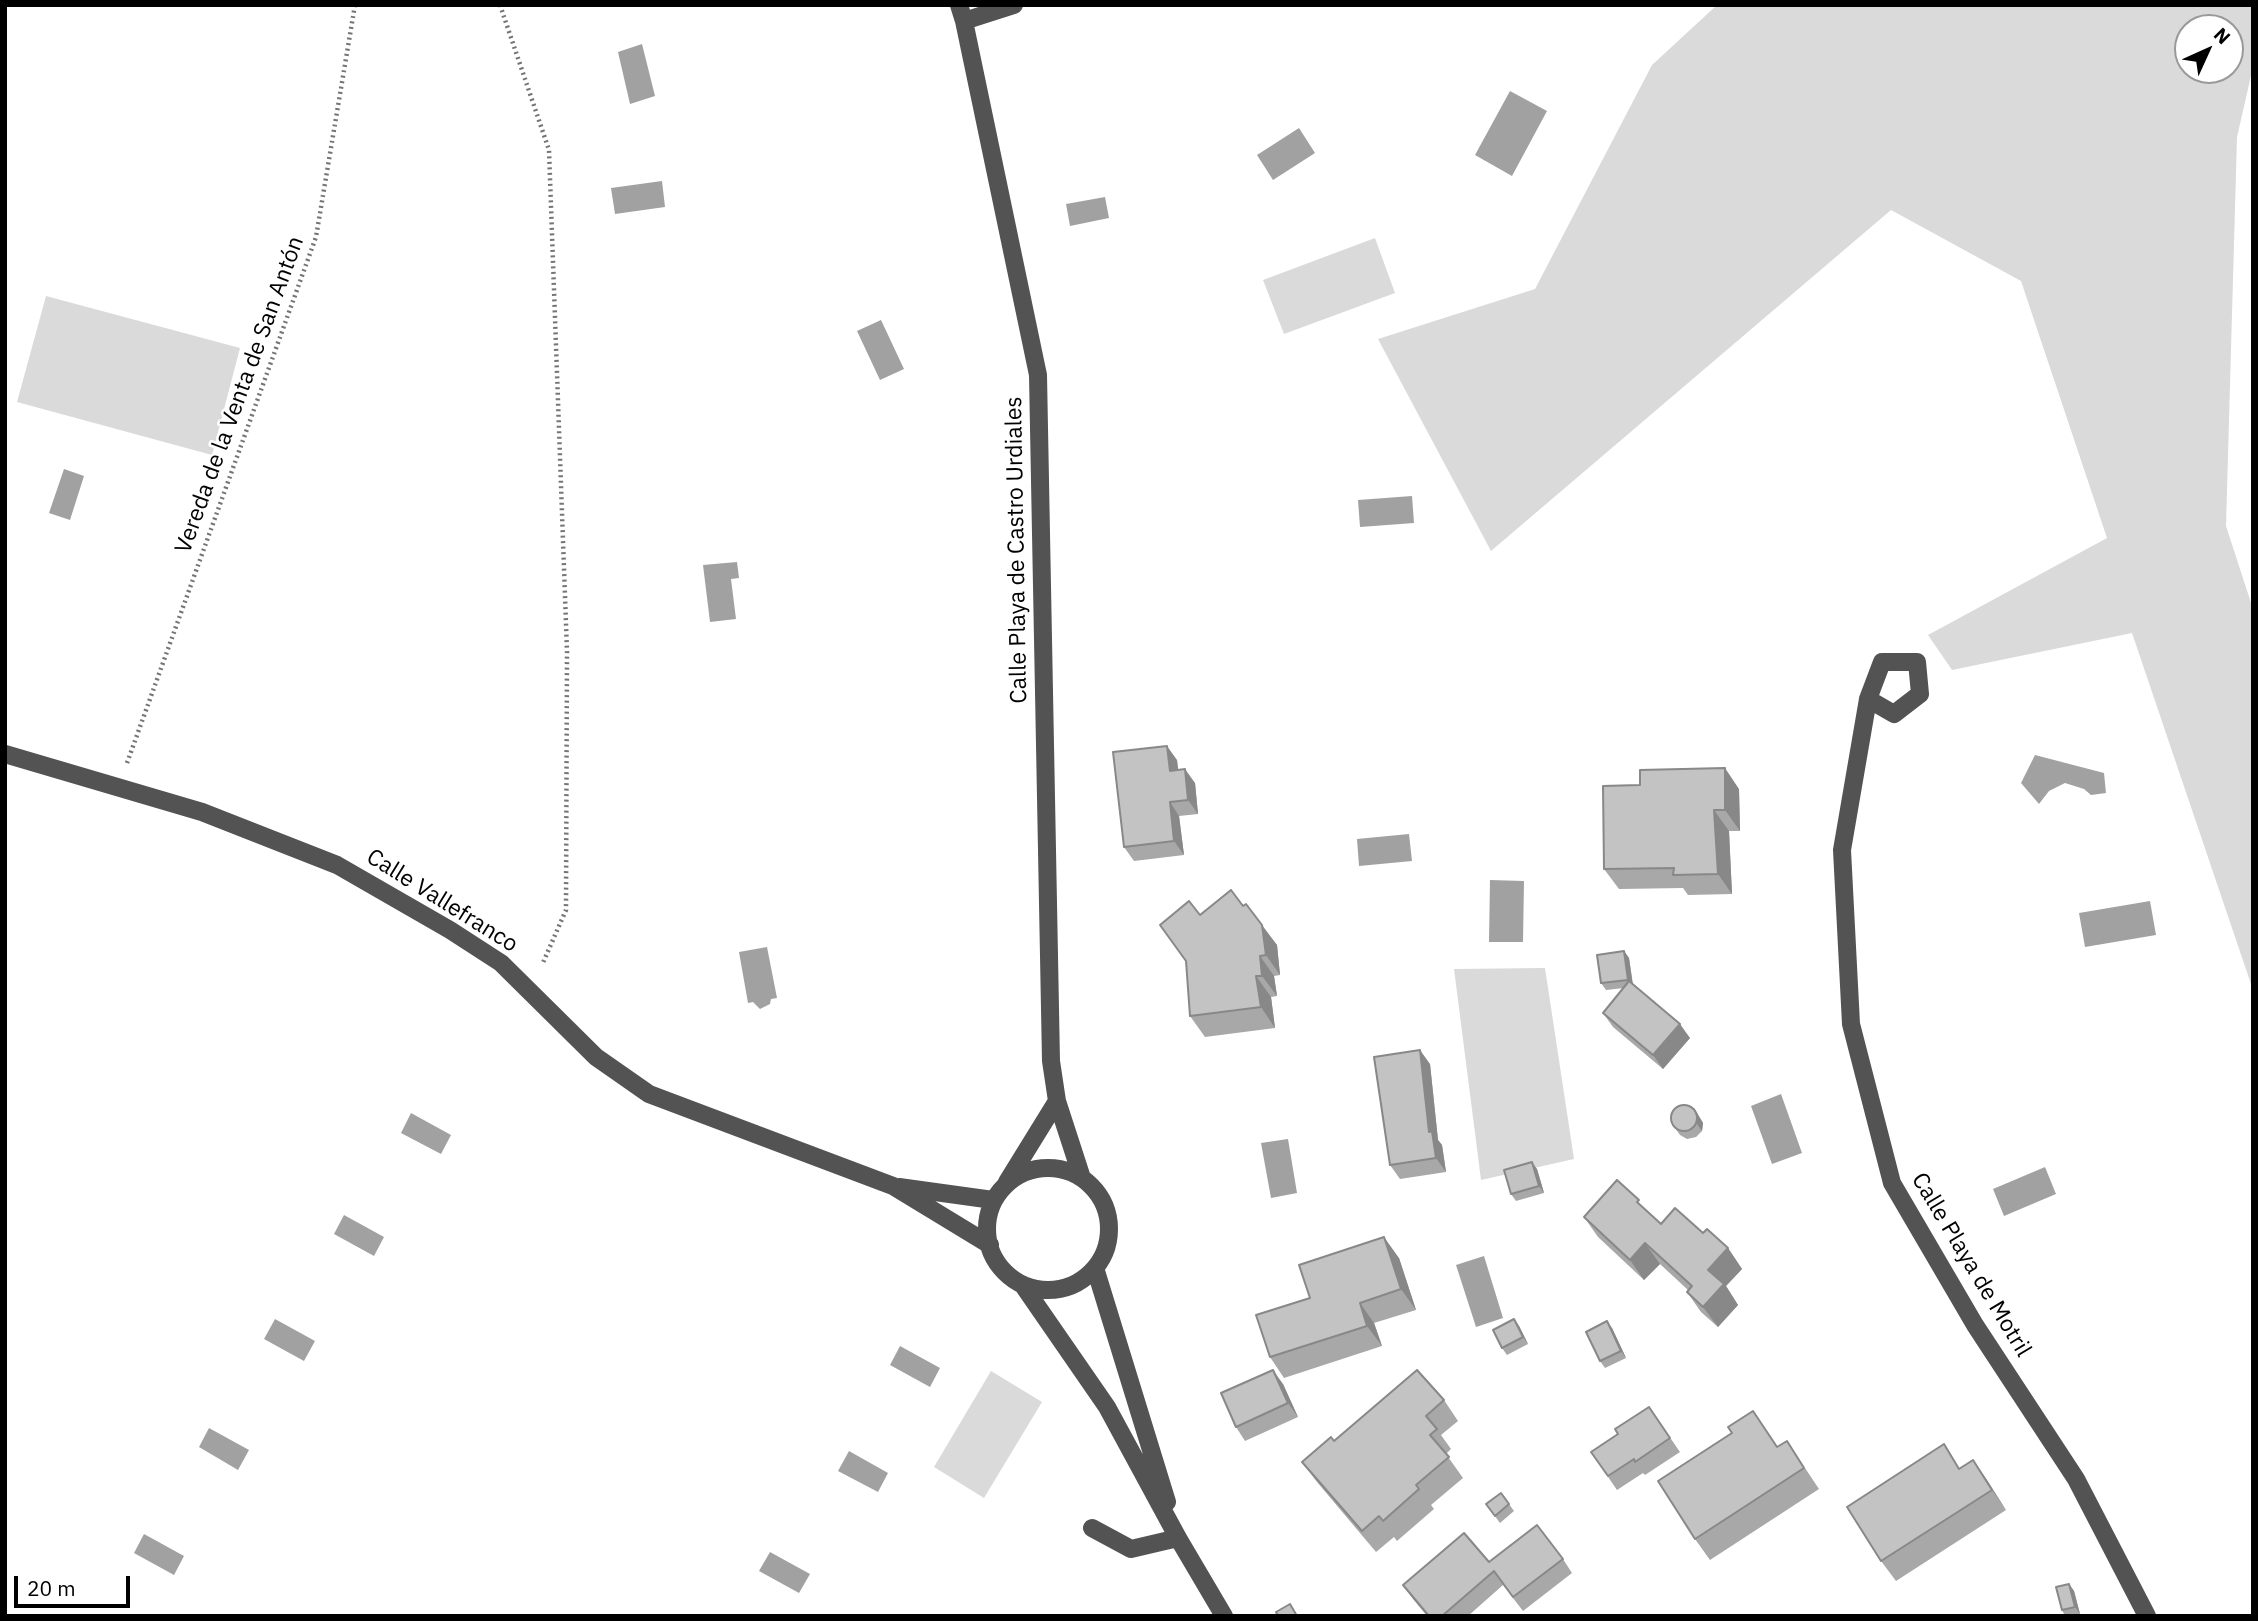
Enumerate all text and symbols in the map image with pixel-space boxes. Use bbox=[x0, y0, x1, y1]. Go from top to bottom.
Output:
north arrow bbox=[2174, 14, 2244, 84]
text: N bbox=[2209, 22, 2236, 49]
street label: Vereda de la Venta de San Antón bbox=[170, 233, 310, 557]
street label: Calle Playa de Castro Urdiales bbox=[1001, 396, 1033, 704]
street label: Calle Vallefranco bbox=[361, 843, 523, 959]
street label: Calle Playa de Motril bbox=[1905, 1168, 2037, 1362]
scale bar bbox=[18, 1562, 133, 1606]
text: 20 m bbox=[27, 1574, 76, 1602]

